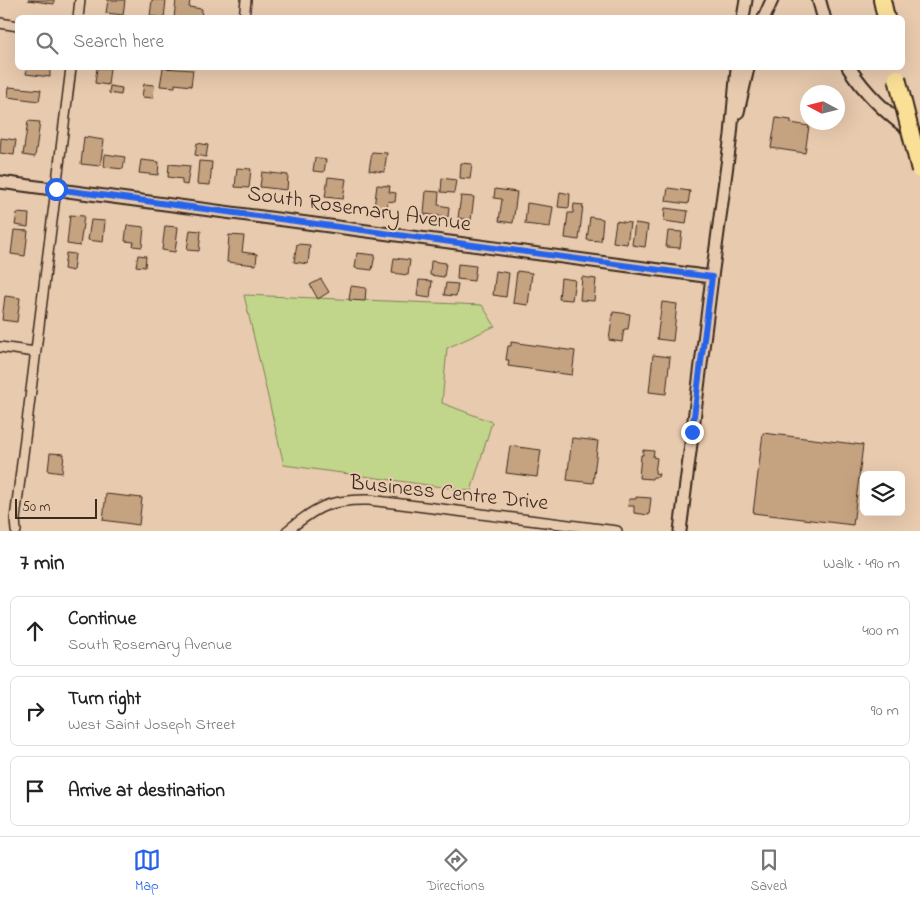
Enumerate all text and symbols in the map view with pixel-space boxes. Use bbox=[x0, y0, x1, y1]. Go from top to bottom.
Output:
search box bbox=[15, 15, 905, 70]
icon: search bbox=[33, 29, 61, 57]
text: Search here bbox=[73, 29, 164, 56]
north arrow bbox=[800, 85, 845, 130]
route start bbox=[45, 178, 68, 201]
street label: South Rosemary Avenue bbox=[245, 178, 473, 243]
route end bbox=[681, 421, 704, 444]
street label: Business Centre Drive bbox=[347, 468, 550, 520]
map controls bbox=[860, 471, 905, 516]
button: layers bbox=[860, 471, 905, 516]
scale bar bbox=[15, 496, 98, 519]
text: 50 m bbox=[22, 497, 50, 518]
text: 7 min bbox=[20, 549, 64, 579]
text: Walk · 490 m bbox=[823, 552, 900, 576]
text: Continue bbox=[68, 606, 136, 633]
icon: ahead bbox=[21, 617, 49, 645]
text: 400 m bbox=[862, 619, 899, 643]
text: South Rosemary Avenue bbox=[68, 633, 232, 657]
text: Turn right bbox=[68, 686, 141, 713]
icon: right bbox=[21, 697, 49, 725]
text: 90 m bbox=[871, 699, 899, 723]
text: West Saint Joseph Street bbox=[68, 713, 236, 737]
icon: arrive bbox=[21, 777, 49, 805]
text: Arrive at destination bbox=[68, 778, 225, 805]
tab: Map bbox=[133, 846, 161, 897]
tab: Directions bbox=[427, 846, 485, 897]
tab: Saved bbox=[751, 846, 787, 897]

